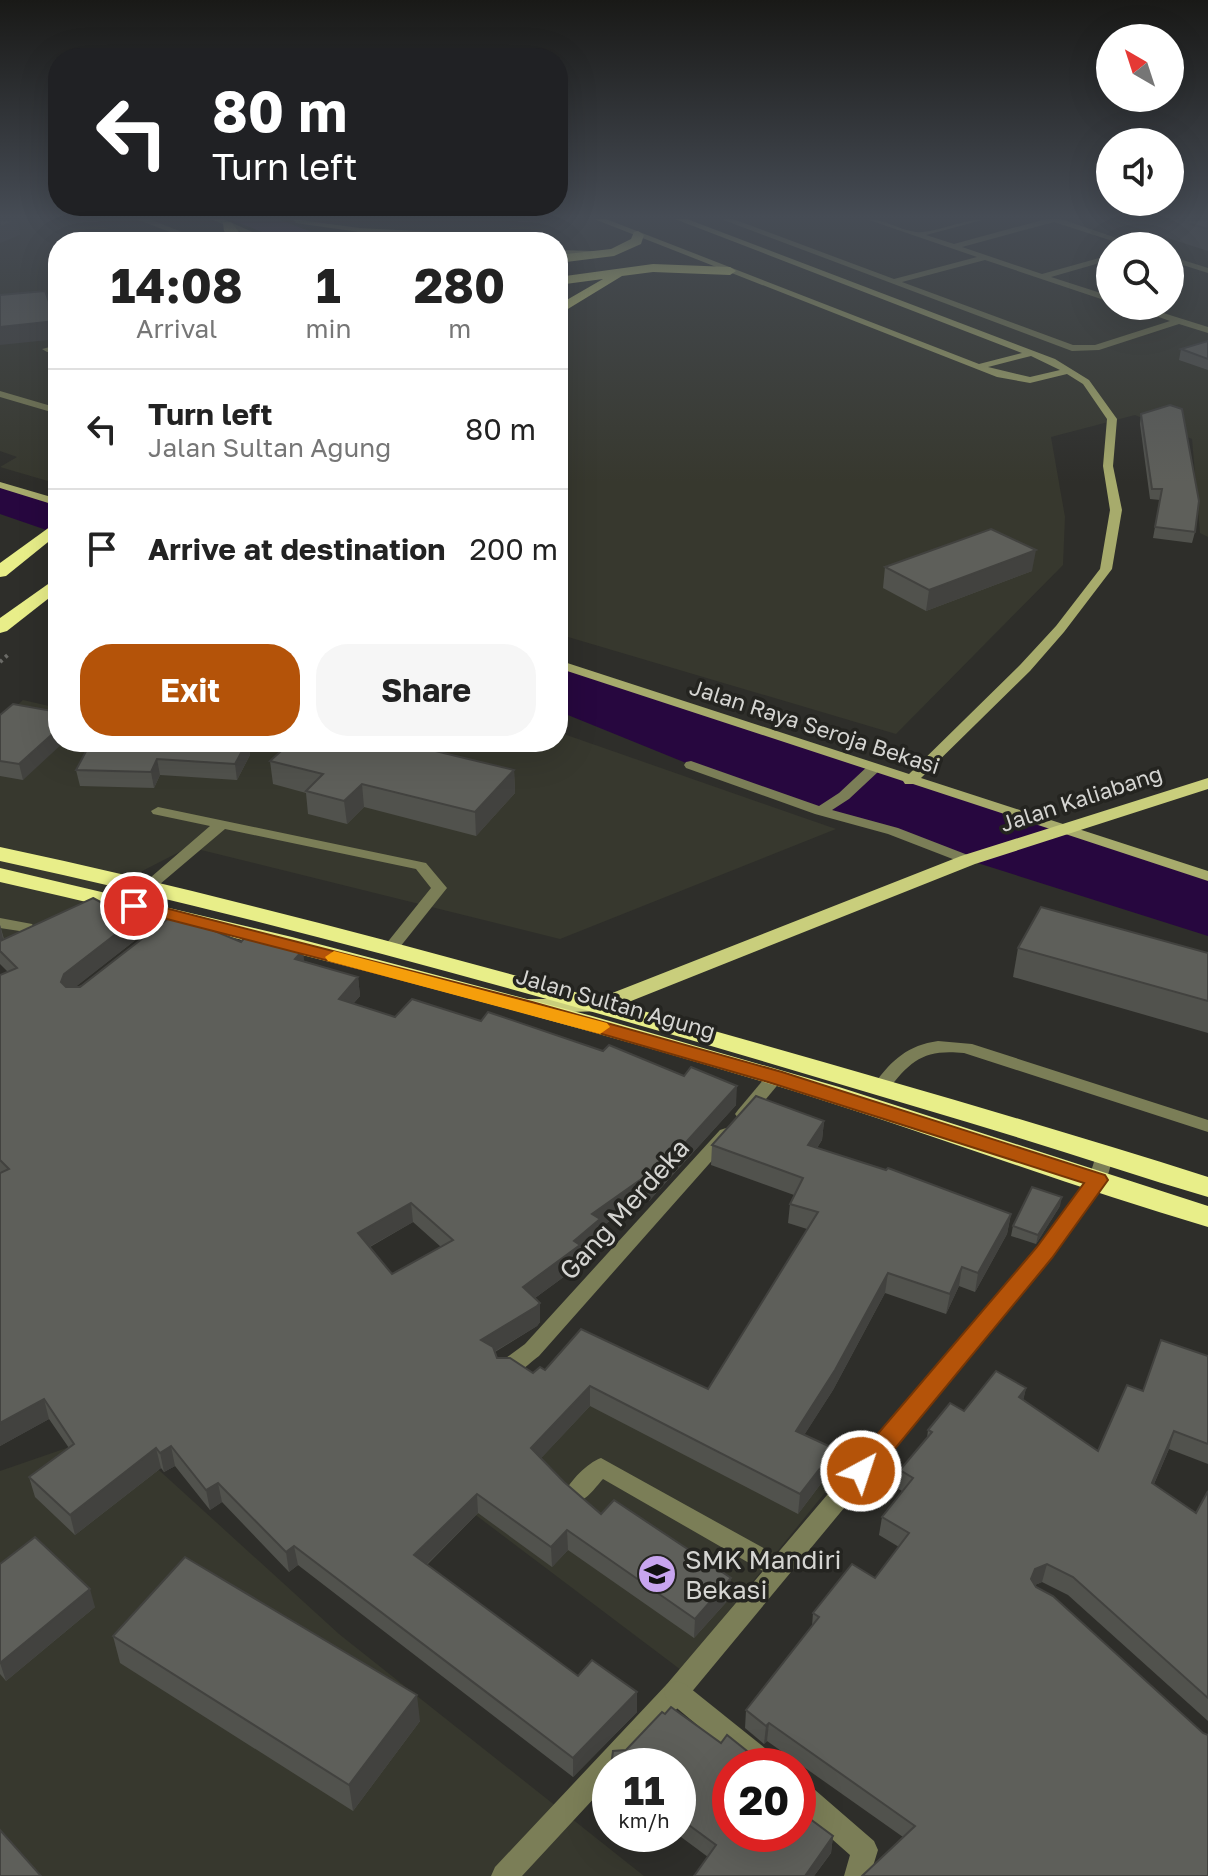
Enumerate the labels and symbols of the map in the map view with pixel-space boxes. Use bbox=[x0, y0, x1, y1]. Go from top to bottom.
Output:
north arrow bbox=[1096, 24, 1184, 112]
street label: Jalan Raya Seroja Bekasi bbox=[687, 673, 943, 779]
street label: Jalan Kaliabang bbox=[997, 759, 1165, 837]
pin bbox=[100, 872, 168, 940]
street label: Jalan Sultan Agung bbox=[513, 962, 719, 1044]
street label: Gang Merdeka bbox=[553, 1132, 695, 1286]
position arrow bbox=[819, 1429, 903, 1513]
place label: SMK Mandiri Bekasi bbox=[685, 1544, 842, 1605]
school or university icon: SMK Mandiri Bekasi bbox=[636, 1553, 678, 1595]
speed limit sign: 20 bbox=[712, 1748, 816, 1852]

